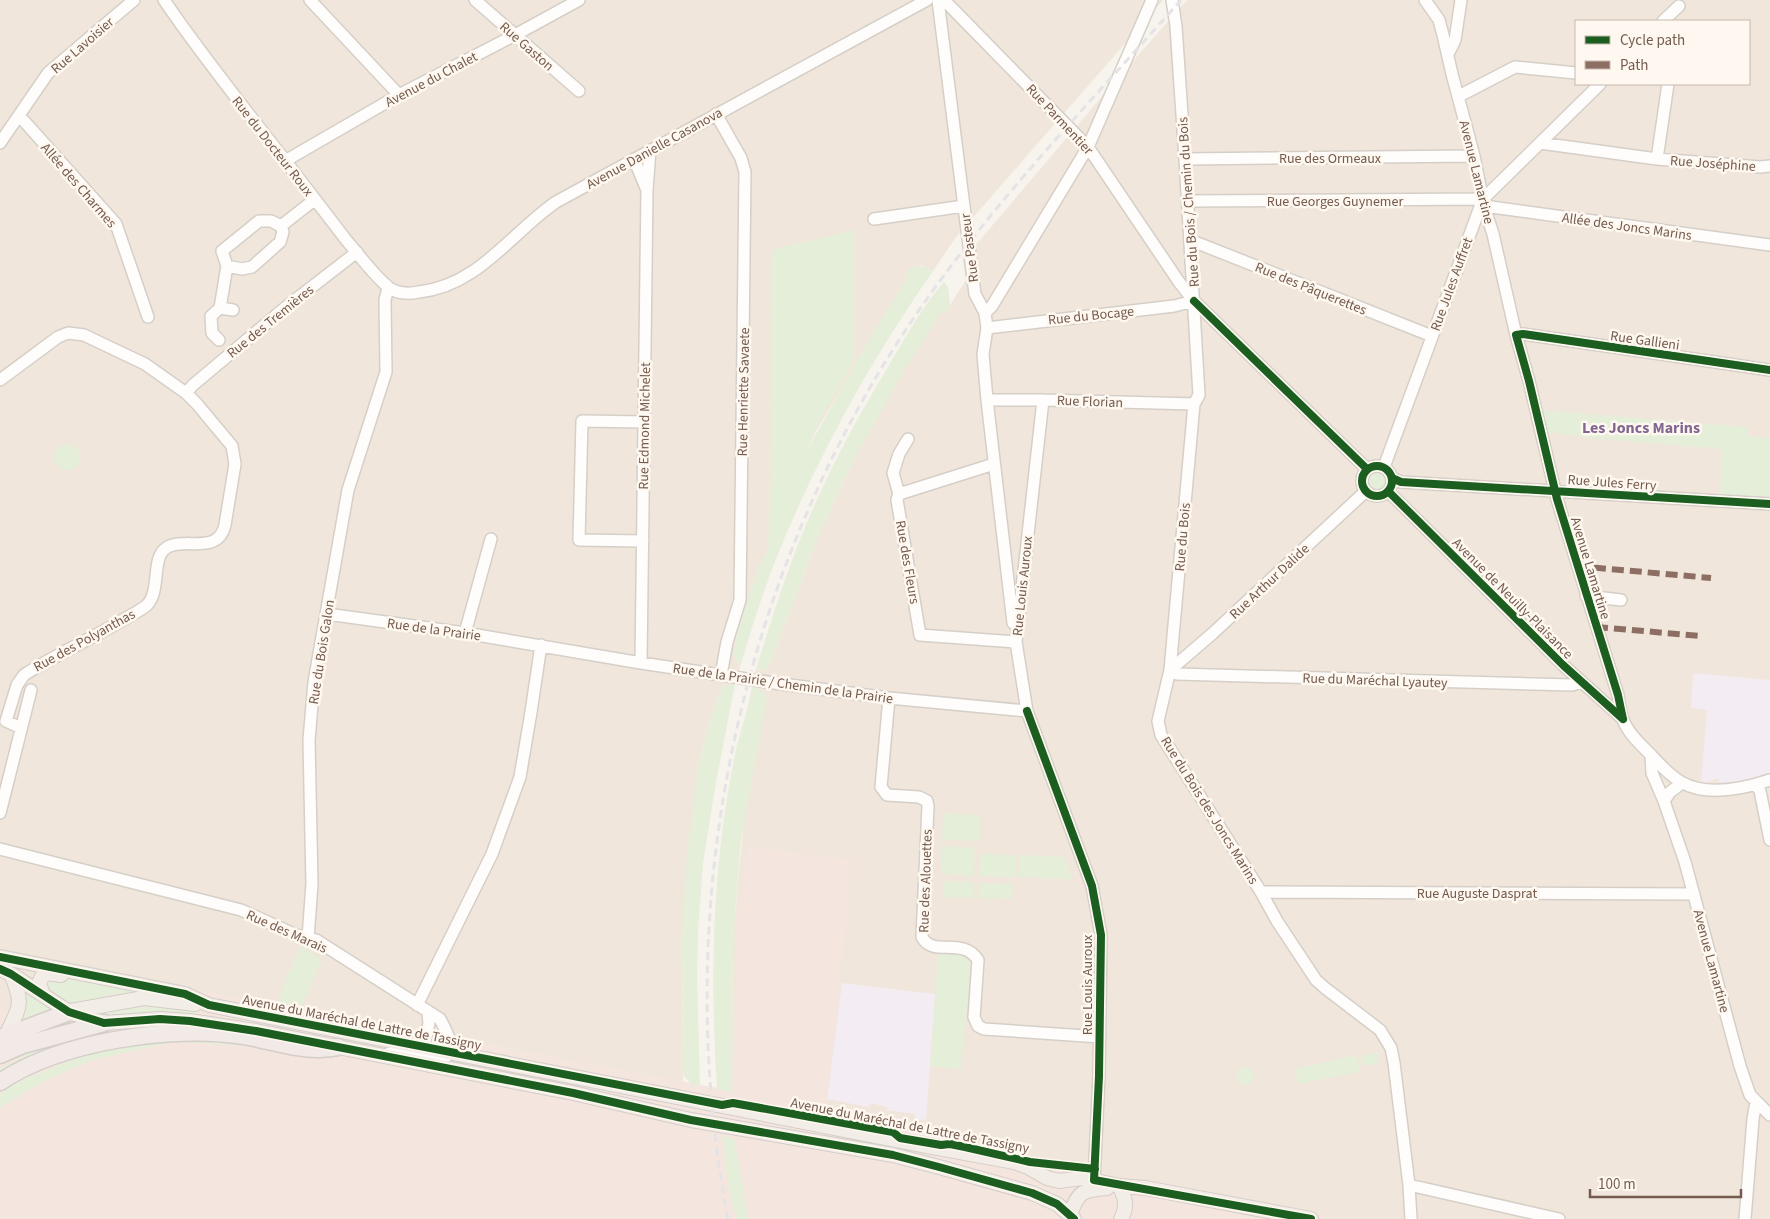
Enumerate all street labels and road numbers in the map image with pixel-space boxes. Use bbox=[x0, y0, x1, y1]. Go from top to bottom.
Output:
street label: Rue Lavoisier bbox=[47, 13, 119, 79]
street label: Rue Gaston bbox=[495, 17, 558, 76]
street label: Avenue du Chalet bbox=[382, 47, 481, 113]
street label: Rue Parmentier bbox=[1021, 80, 1098, 160]
street label: Rue du Docteur Roux bbox=[227, 92, 318, 201]
street label: Avenue Danielle Casanova bbox=[583, 103, 726, 195]
street label: Rue du Bois / Chemin du Bois bbox=[1173, 116, 1205, 288]
street label: Avenue Lamartine bbox=[1453, 118, 1499, 226]
street label: Allée des Charmes bbox=[36, 139, 121, 233]
street label: Rue des Ormeaux bbox=[1279, 149, 1382, 169]
street label: Rue Joséphine bbox=[1669, 151, 1756, 177]
street label: Rue Georges Guynemer bbox=[1267, 192, 1403, 212]
street label: Allée des Joncs Marins bbox=[1561, 208, 1693, 246]
street label: Rue Pasteur bbox=[956, 212, 984, 283]
street label: Rue Jules Auffret bbox=[1426, 234, 1478, 334]
street label: Rue des Pâquerettes bbox=[1252, 257, 1370, 320]
street label: Rue des Tremières bbox=[223, 280, 319, 363]
street label: Rue du Bocage bbox=[1047, 302, 1135, 330]
street label: Rue Gallieni bbox=[1609, 326, 1681, 356]
street label: Rue Henriette Savaete bbox=[733, 327, 755, 457]
street label: Rue Edmond Michelet bbox=[634, 362, 656, 490]
street label: Rue Florian bbox=[1056, 391, 1124, 413]
street label: Rue Jules Ferry bbox=[1567, 470, 1658, 496]
street label: Rue du Bois bbox=[1170, 502, 1196, 572]
street label: Avenue Lamartine bbox=[1565, 515, 1615, 622]
street label: Rue des Fleurs bbox=[890, 519, 924, 606]
street label: Rue Louis Auroux bbox=[1008, 534, 1038, 637]
street label: Avenue de Neuilly-Plaisance bbox=[1447, 534, 1577, 664]
street label: Rue Arthur Dalide bbox=[1225, 539, 1314, 624]
street label: Rue du Bois Galon bbox=[304, 598, 340, 706]
street label: Rue des Polyanthas bbox=[30, 605, 139, 677]
street label: Rue de la Prairie bbox=[386, 614, 482, 646]
street label: Rue de la Prairie / Chemin de la Prairie bbox=[671, 659, 894, 709]
street label: Rue du Maréchal Lyautey bbox=[1302, 668, 1448, 694]
street label: Rue du Bois des Joncs Marins bbox=[1155, 733, 1263, 888]
street label: Rue des Alouettes bbox=[914, 829, 938, 933]
street label: Rue Auguste Dasprat bbox=[1417, 884, 1537, 904]
street label: Rue des Marais bbox=[243, 905, 330, 959]
street label: Avenue Lamartine bbox=[1688, 907, 1734, 1015]
street label: Rue Louis Auroux bbox=[1078, 934, 1098, 1035]
street label: Avenue du Maréchal de Lattre de Tassigny bbox=[241, 990, 483, 1056]
street label: Avenue du Maréchal de Lattre de Tassigny bbox=[789, 1093, 1031, 1159]

